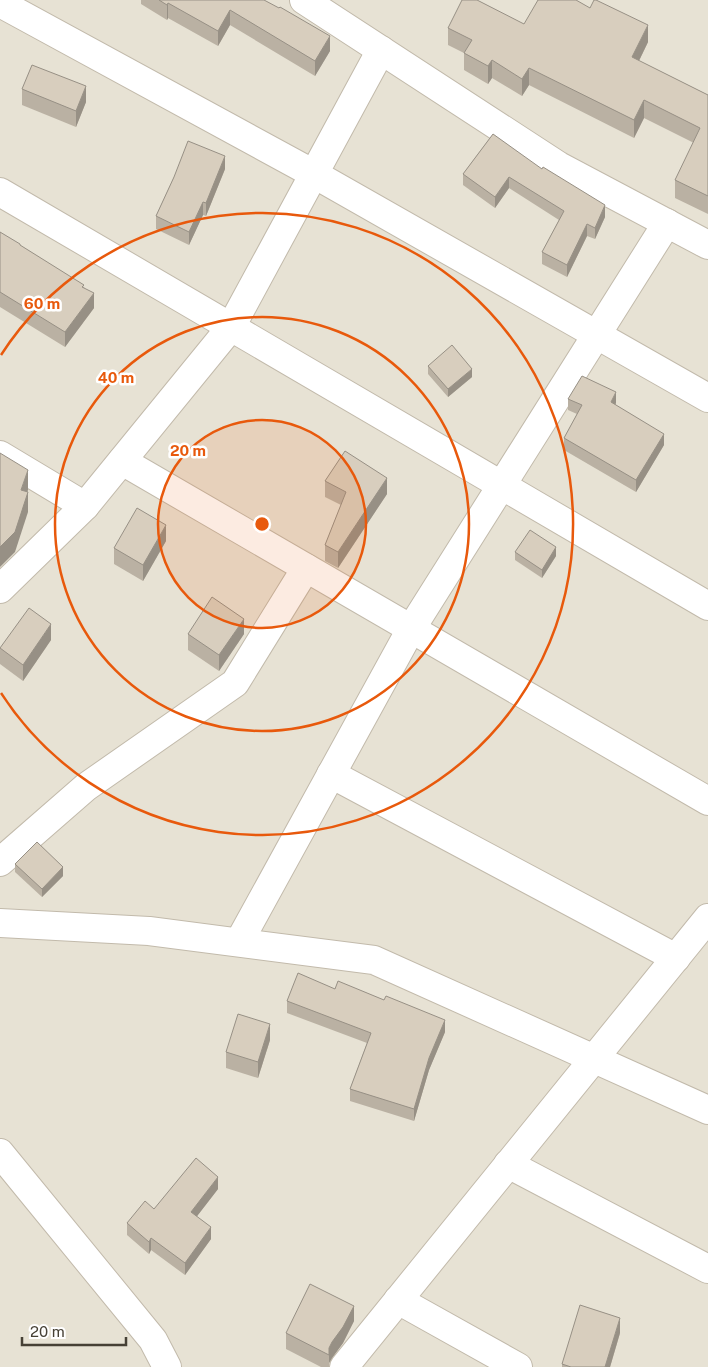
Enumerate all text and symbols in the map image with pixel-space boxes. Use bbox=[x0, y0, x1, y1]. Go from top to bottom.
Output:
text: 60 m bbox=[24, 295, 60, 312]
text: 40 m bbox=[98, 369, 134, 386]
text: 20 m bbox=[170, 442, 206, 459]
centre of rings bbox=[253, 515, 271, 533]
scale bar bbox=[22, 1314, 126, 1346]
text: 20 m bbox=[30, 1323, 65, 1340]

